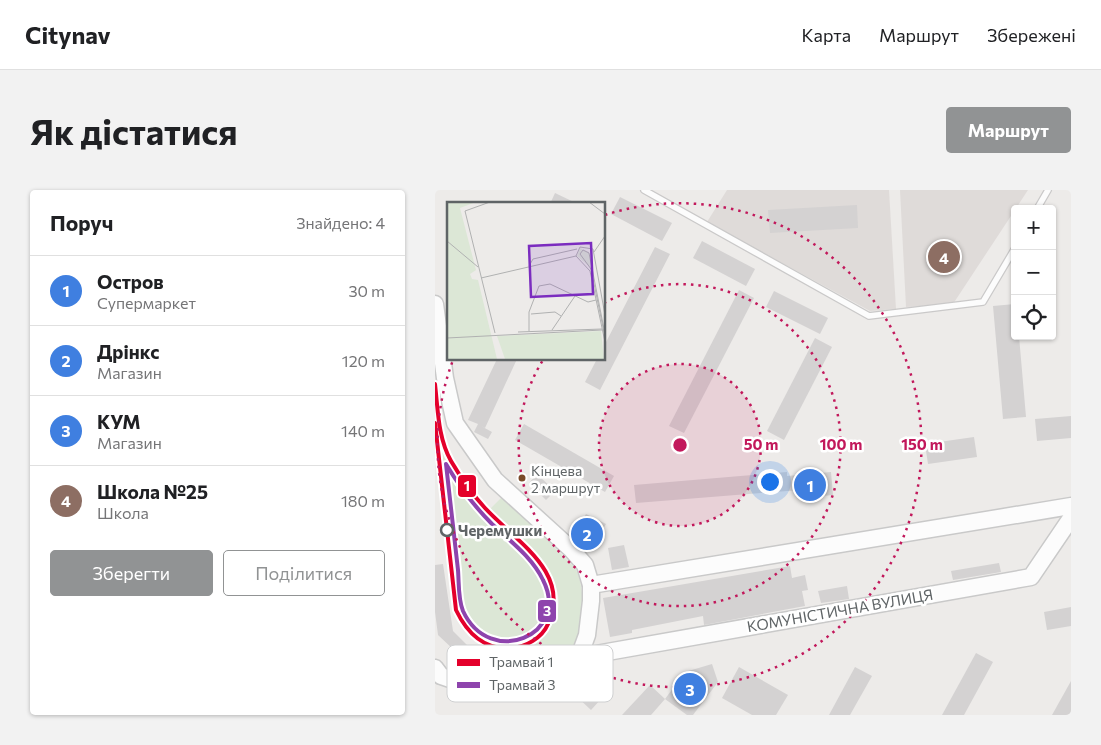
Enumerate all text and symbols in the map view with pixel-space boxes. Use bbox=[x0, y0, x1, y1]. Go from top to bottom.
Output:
text: Citynav bbox=[25, 20, 111, 49]
text: Карта bbox=[801, 24, 851, 46]
text: Маршрут bbox=[879, 24, 959, 46]
text: Збережені bbox=[987, 24, 1076, 46]
button: Маршрут bbox=[946, 107, 1071, 153]
text: Як дістатися bbox=[30, 109, 238, 152]
inset map bbox=[447, 202, 605, 360]
map controls bbox=[1011, 205, 1056, 340]
button: + bbox=[1011, 205, 1056, 250]
text: Поруч bbox=[50, 210, 113, 235]
text: Знайдено: 4 bbox=[296, 213, 385, 232]
pin: 4 bbox=[928, 238, 960, 276]
button: − bbox=[1011, 250, 1056, 295]
text: Остров bbox=[97, 270, 164, 293]
text: 1 bbox=[62, 281, 70, 300]
text: 30 m bbox=[348, 281, 385, 300]
text: Супермаркет bbox=[97, 293, 196, 312]
button: locate bbox=[1011, 295, 1056, 340]
text: Дрінкс bbox=[97, 340, 159, 363]
text: 2 bbox=[61, 351, 71, 370]
text: 120 m bbox=[342, 351, 385, 370]
text: Магазин bbox=[97, 363, 162, 382]
text: КУМ bbox=[97, 410, 141, 433]
text: 3 bbox=[61, 421, 71, 440]
text: 140 m bbox=[341, 421, 385, 440]
text: Магазин bbox=[97, 433, 162, 452]
text: 50 m bbox=[744, 435, 778, 453]
text: 100 m bbox=[820, 435, 862, 453]
text: 150 m bbox=[901, 435, 943, 453]
centre of rings bbox=[671, 436, 689, 454]
place label: Кінцева 2 маршрут bbox=[531, 462, 601, 496]
pin: 1 bbox=[794, 466, 826, 504]
your location bbox=[757, 469, 783, 495]
marker: Кінцева 2 маршрут bbox=[517, 473, 527, 483]
line badge: 1 bbox=[457, 474, 477, 498]
text: 1 bbox=[464, 477, 470, 494]
text: Школа №25 bbox=[97, 480, 208, 503]
text: 4 bbox=[61, 491, 71, 510]
text: 180 m bbox=[341, 491, 385, 510]
text: Школа bbox=[97, 503, 149, 522]
pin: 2 bbox=[571, 515, 603, 553]
place label: Черемушки bbox=[458, 521, 542, 539]
marker: Черемушки bbox=[440, 523, 454, 537]
button: Зберегти bbox=[50, 550, 213, 596]
button: Поділитися bbox=[223, 550, 385, 596]
street label: КОМУНІСТИЧНА ВУЛИЦЯ bbox=[746, 585, 934, 635]
line badge: 3 bbox=[537, 599, 557, 623]
text: 3 bbox=[543, 602, 551, 619]
legend bbox=[447, 645, 613, 702]
text: Трамвай 1 bbox=[489, 653, 554, 670]
pin: 3 bbox=[674, 670, 706, 708]
text: Трамвай 3 bbox=[489, 676, 556, 693]

